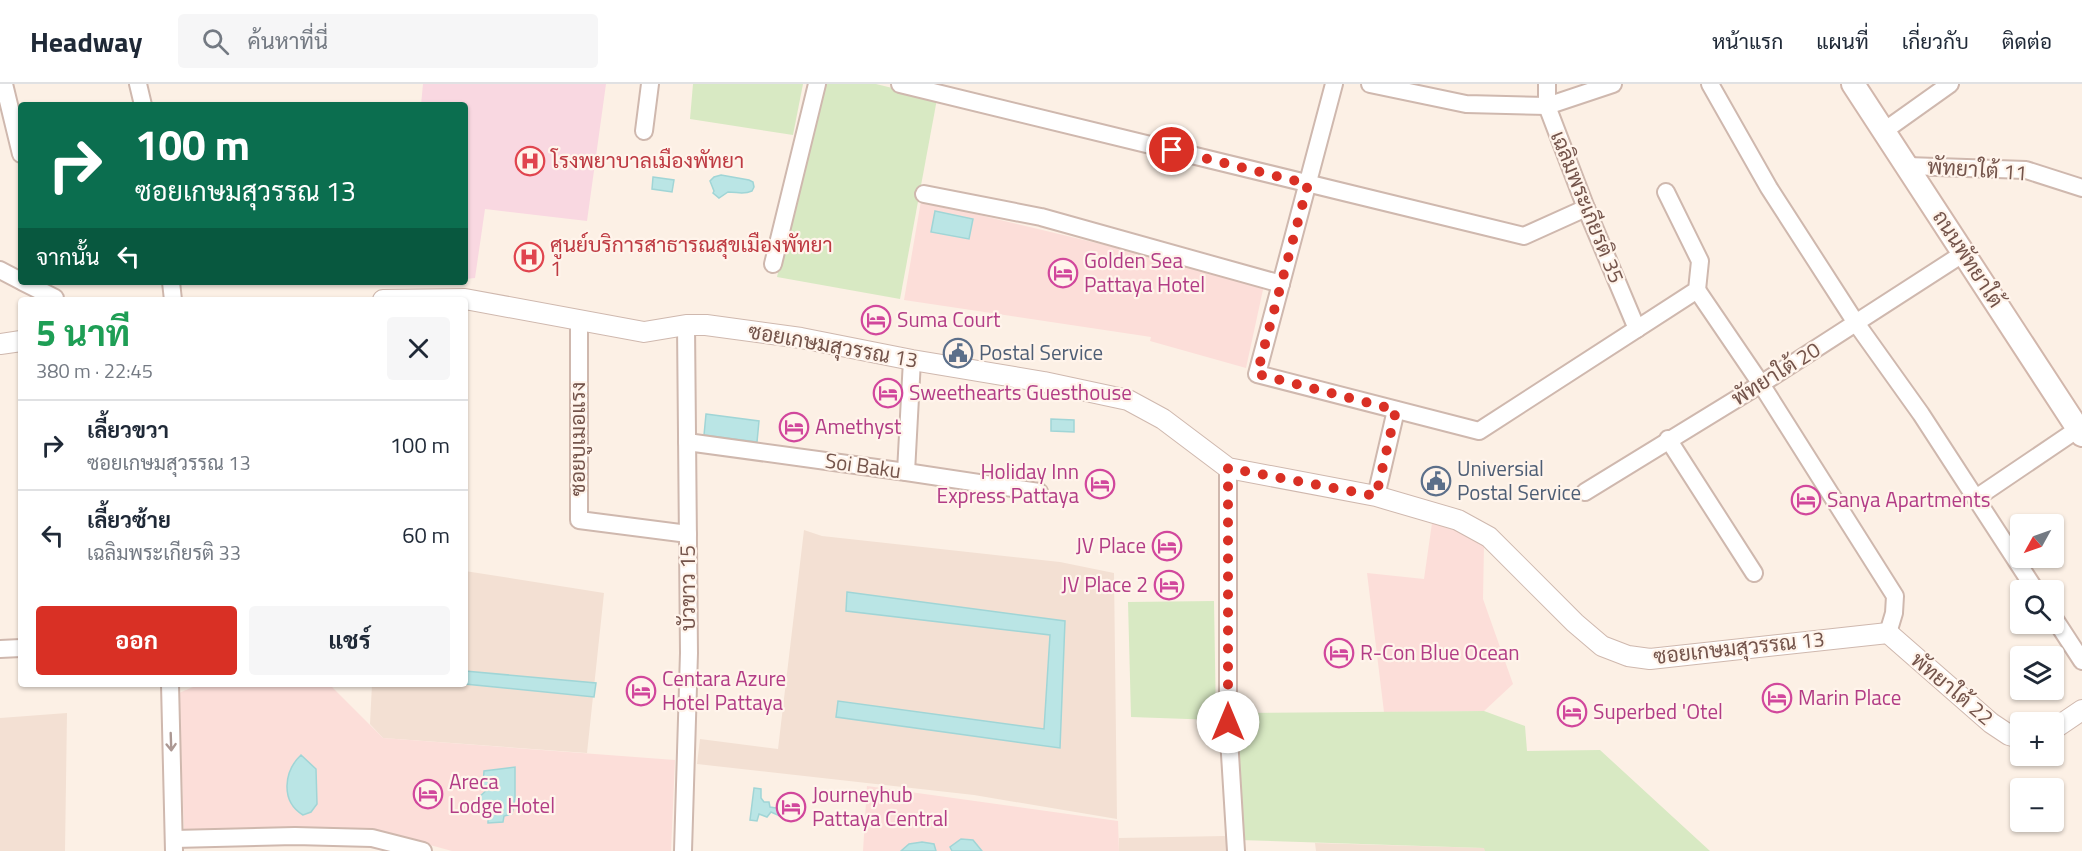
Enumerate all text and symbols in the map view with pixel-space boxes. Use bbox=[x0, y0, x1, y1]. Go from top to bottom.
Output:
search box bbox=[178, 14, 598, 68]
text: Headway bbox=[30, 20, 142, 63]
text: ค้นหาที่นี่ bbox=[247, 24, 328, 58]
icon: search bbox=[199, 25, 232, 58]
text: หน้าแรก bbox=[1712, 25, 1783, 57]
text: แผนที่ bbox=[1816, 25, 1869, 57]
text: เกี่ยวกับ bbox=[1902, 25, 1969, 57]
text: ติดต่อ bbox=[2002, 25, 2052, 57]
text: 100 m bbox=[135, 112, 250, 176]
pin bbox=[1146, 124, 1197, 175]
icon: right bbox=[36, 126, 114, 204]
street label: เฉลิมพระเกียรติ 35 bbox=[1543, 126, 1633, 288]
icon: arrive bbox=[1155, 133, 1188, 166]
place label: โรงพยาบาลเมืองพัทยา bbox=[550, 144, 744, 176]
hospital icon: โรงพยาบาลเมืองพัทยา bbox=[514, 145, 546, 177]
street label: พัทยาใต้ 11 bbox=[1926, 150, 2028, 188]
text: ซอยเกษมสุวรรณ 13 bbox=[135, 170, 356, 211]
street label: ถนนพัทยาใต้ bbox=[1925, 203, 2013, 314]
place label: ศูนย์บริการสาธารณสุขเมืองพัทยา 1 bbox=[550, 228, 833, 284]
text: จากนั้น bbox=[36, 240, 100, 274]
icon: left bbox=[112, 240, 145, 273]
hospital icon: ศูนย์บริการสาธารณสุขเมืองพัทยา 1 bbox=[513, 241, 545, 273]
place label: Golden Sea Pattaya Hotel bbox=[1084, 244, 1205, 300]
hotel icon: Golden Sea Pattaya Hotel bbox=[1047, 257, 1079, 289]
place label: Suma Court bbox=[897, 303, 1001, 335]
hotel icon: Suma Court bbox=[860, 304, 892, 336]
text: 5 นาที bbox=[36, 305, 130, 360]
street label: ซอยเกษมสุวรรณ 13 bbox=[746, 314, 921, 376]
button: close bbox=[387, 317, 450, 380]
street label: พัทยาใต้ 20 bbox=[1725, 333, 1826, 413]
place label: Postal Service bbox=[979, 336, 1103, 368]
public building icon: Postal Service bbox=[942, 337, 974, 369]
text: 380 m · 22:45 bbox=[36, 355, 153, 386]
place label: Sweethearts Guesthouse bbox=[909, 376, 1132, 408]
hotel icon: Sweethearts Guesthouse bbox=[872, 377, 904, 409]
street label: ซอยบูเมอแรง bbox=[561, 382, 593, 496]
place label: Amethyst bbox=[815, 410, 902, 442]
hotel icon: Amethyst bbox=[778, 411, 810, 443]
text: เลี้ยวขวา bbox=[87, 413, 169, 447]
text: 100 m bbox=[390, 428, 450, 462]
icon: right bbox=[36, 429, 69, 462]
street label: Soi Baku bbox=[823, 444, 903, 486]
text: ซอยเกษมสุวรรณ 13 bbox=[87, 447, 251, 478]
place label: Universial Postal Service bbox=[1457, 452, 1581, 508]
place label: Holiday Inn Express Pattaya bbox=[937, 455, 1079, 511]
public building icon: Universial Postal Service bbox=[1420, 465, 1452, 497]
hotel icon: Holiday Inn Express Pattaya bbox=[1084, 468, 1116, 500]
place label: Sanya Apartments bbox=[1827, 483, 1990, 515]
hotel icon: Sanya Apartments bbox=[1790, 484, 1822, 516]
text: เลี้ยวซ้าย bbox=[87, 503, 171, 537]
north arrow bbox=[2010, 514, 2064, 568]
map controls bbox=[2010, 514, 2064, 832]
text: 60 m bbox=[402, 518, 450, 552]
icon: left bbox=[36, 519, 69, 552]
place label: JV Place bbox=[1076, 529, 1146, 561]
hotel icon: JV Place bbox=[1151, 530, 1183, 562]
text: เฉลิมพระเกียรติ 33 bbox=[87, 537, 241, 568]
street label: บัวขาว 15 bbox=[671, 545, 703, 631]
place label: JV Place 2 bbox=[1061, 568, 1148, 600]
hotel icon: JV Place 2 bbox=[1153, 569, 1185, 601]
button: search bbox=[2010, 580, 2064, 634]
button: ออก bbox=[36, 606, 237, 675]
button: แชร์ bbox=[249, 606, 450, 675]
street label: ซอยเกษมสุวรรณ 13 bbox=[1652, 622, 1826, 672]
place label: R-Con Blue Ocean bbox=[1360, 636, 1520, 668]
hotel icon: R-Con Blue Ocean bbox=[1323, 637, 1355, 669]
street label: พัทยาใต้ 22 bbox=[1904, 644, 2001, 733]
button: layers bbox=[2010, 646, 2064, 700]
place label: Centara Azure Hotel Pattaya bbox=[662, 662, 786, 718]
hotel icon: Centara Azure Hotel Pattaya bbox=[625, 675, 657, 707]
place label: Marin Place bbox=[1798, 681, 1901, 713]
hotel icon: Marin Place bbox=[1761, 682, 1793, 714]
position arrow bbox=[1196, 690, 1260, 754]
place label: Superbed 'Otel bbox=[1593, 695, 1723, 727]
hotel icon: Superbed 'Otel bbox=[1556, 696, 1588, 728]
button: + bbox=[2010, 712, 2064, 766]
one-way arrow bbox=[166, 732, 177, 752]
place label: Areca Lodge Hotel bbox=[449, 765, 555, 821]
hotel icon: Areca Lodge Hotel bbox=[412, 778, 444, 810]
place label: Journeyhub Pattaya Central bbox=[812, 778, 948, 834]
button: − bbox=[2010, 778, 2064, 832]
hotel icon: Journeyhub Pattaya Central bbox=[775, 791, 807, 823]

